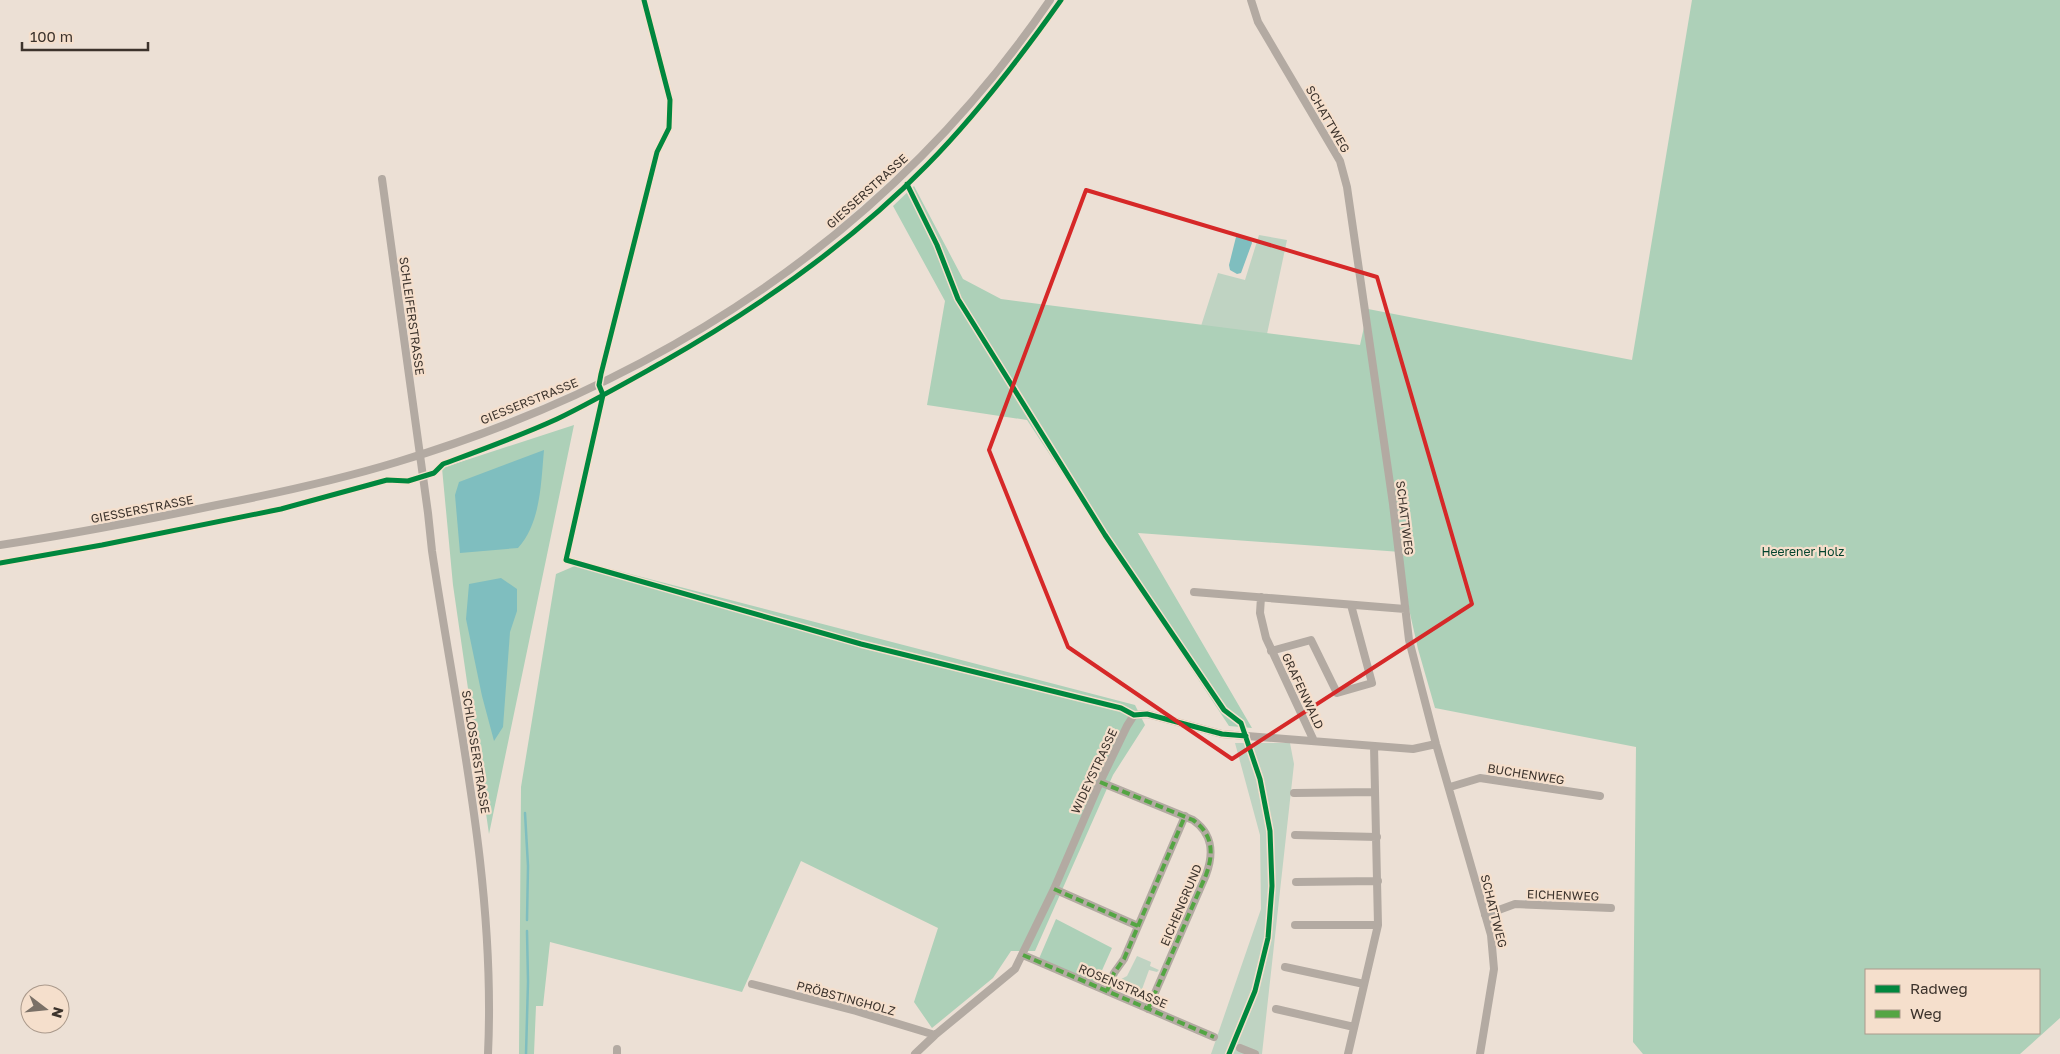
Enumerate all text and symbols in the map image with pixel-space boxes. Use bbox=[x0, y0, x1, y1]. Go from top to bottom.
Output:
scale bar bbox=[22, 20, 149, 52]
text: 100 m bbox=[30, 27, 73, 45]
street label: SCHATTWEG bbox=[1303, 83, 1353, 155]
street label: GIESSERSTRASSE bbox=[823, 151, 911, 231]
street label: SCHLEIFERSTRASSE bbox=[396, 256, 428, 376]
street label: GIESSERSTRASSE bbox=[478, 375, 580, 427]
street label: SCHATTWEG bbox=[1393, 480, 1417, 556]
street label: GIESSERSTRASSE bbox=[89, 492, 195, 526]
park label: Heerener Holz bbox=[1762, 544, 1844, 559]
street label: GRAFENWALD bbox=[1279, 651, 1327, 731]
street label: SCHLOSSERSTRASSE bbox=[459, 689, 493, 815]
street label: WIDEYSTRASSE bbox=[1068, 726, 1120, 816]
street label: BUCHENWEG bbox=[1486, 761, 1566, 787]
street label: EICHENGRUND bbox=[1157, 862, 1205, 948]
street label: SCHATTWEG bbox=[1478, 873, 1510, 949]
street label: EICHENWEG bbox=[1527, 886, 1599, 904]
street label: ROSENSTRASSE bbox=[1076, 961, 1170, 1011]
legend bbox=[1865, 969, 2040, 1034]
street label: PRÖBSTINGHOLZ bbox=[795, 978, 897, 1018]
text: Radweg bbox=[1910, 979, 1968, 997]
north arrow bbox=[20, 984, 70, 1034]
text: Weg bbox=[1910, 1004, 1942, 1022]
text: N bbox=[48, 1005, 68, 1020]

